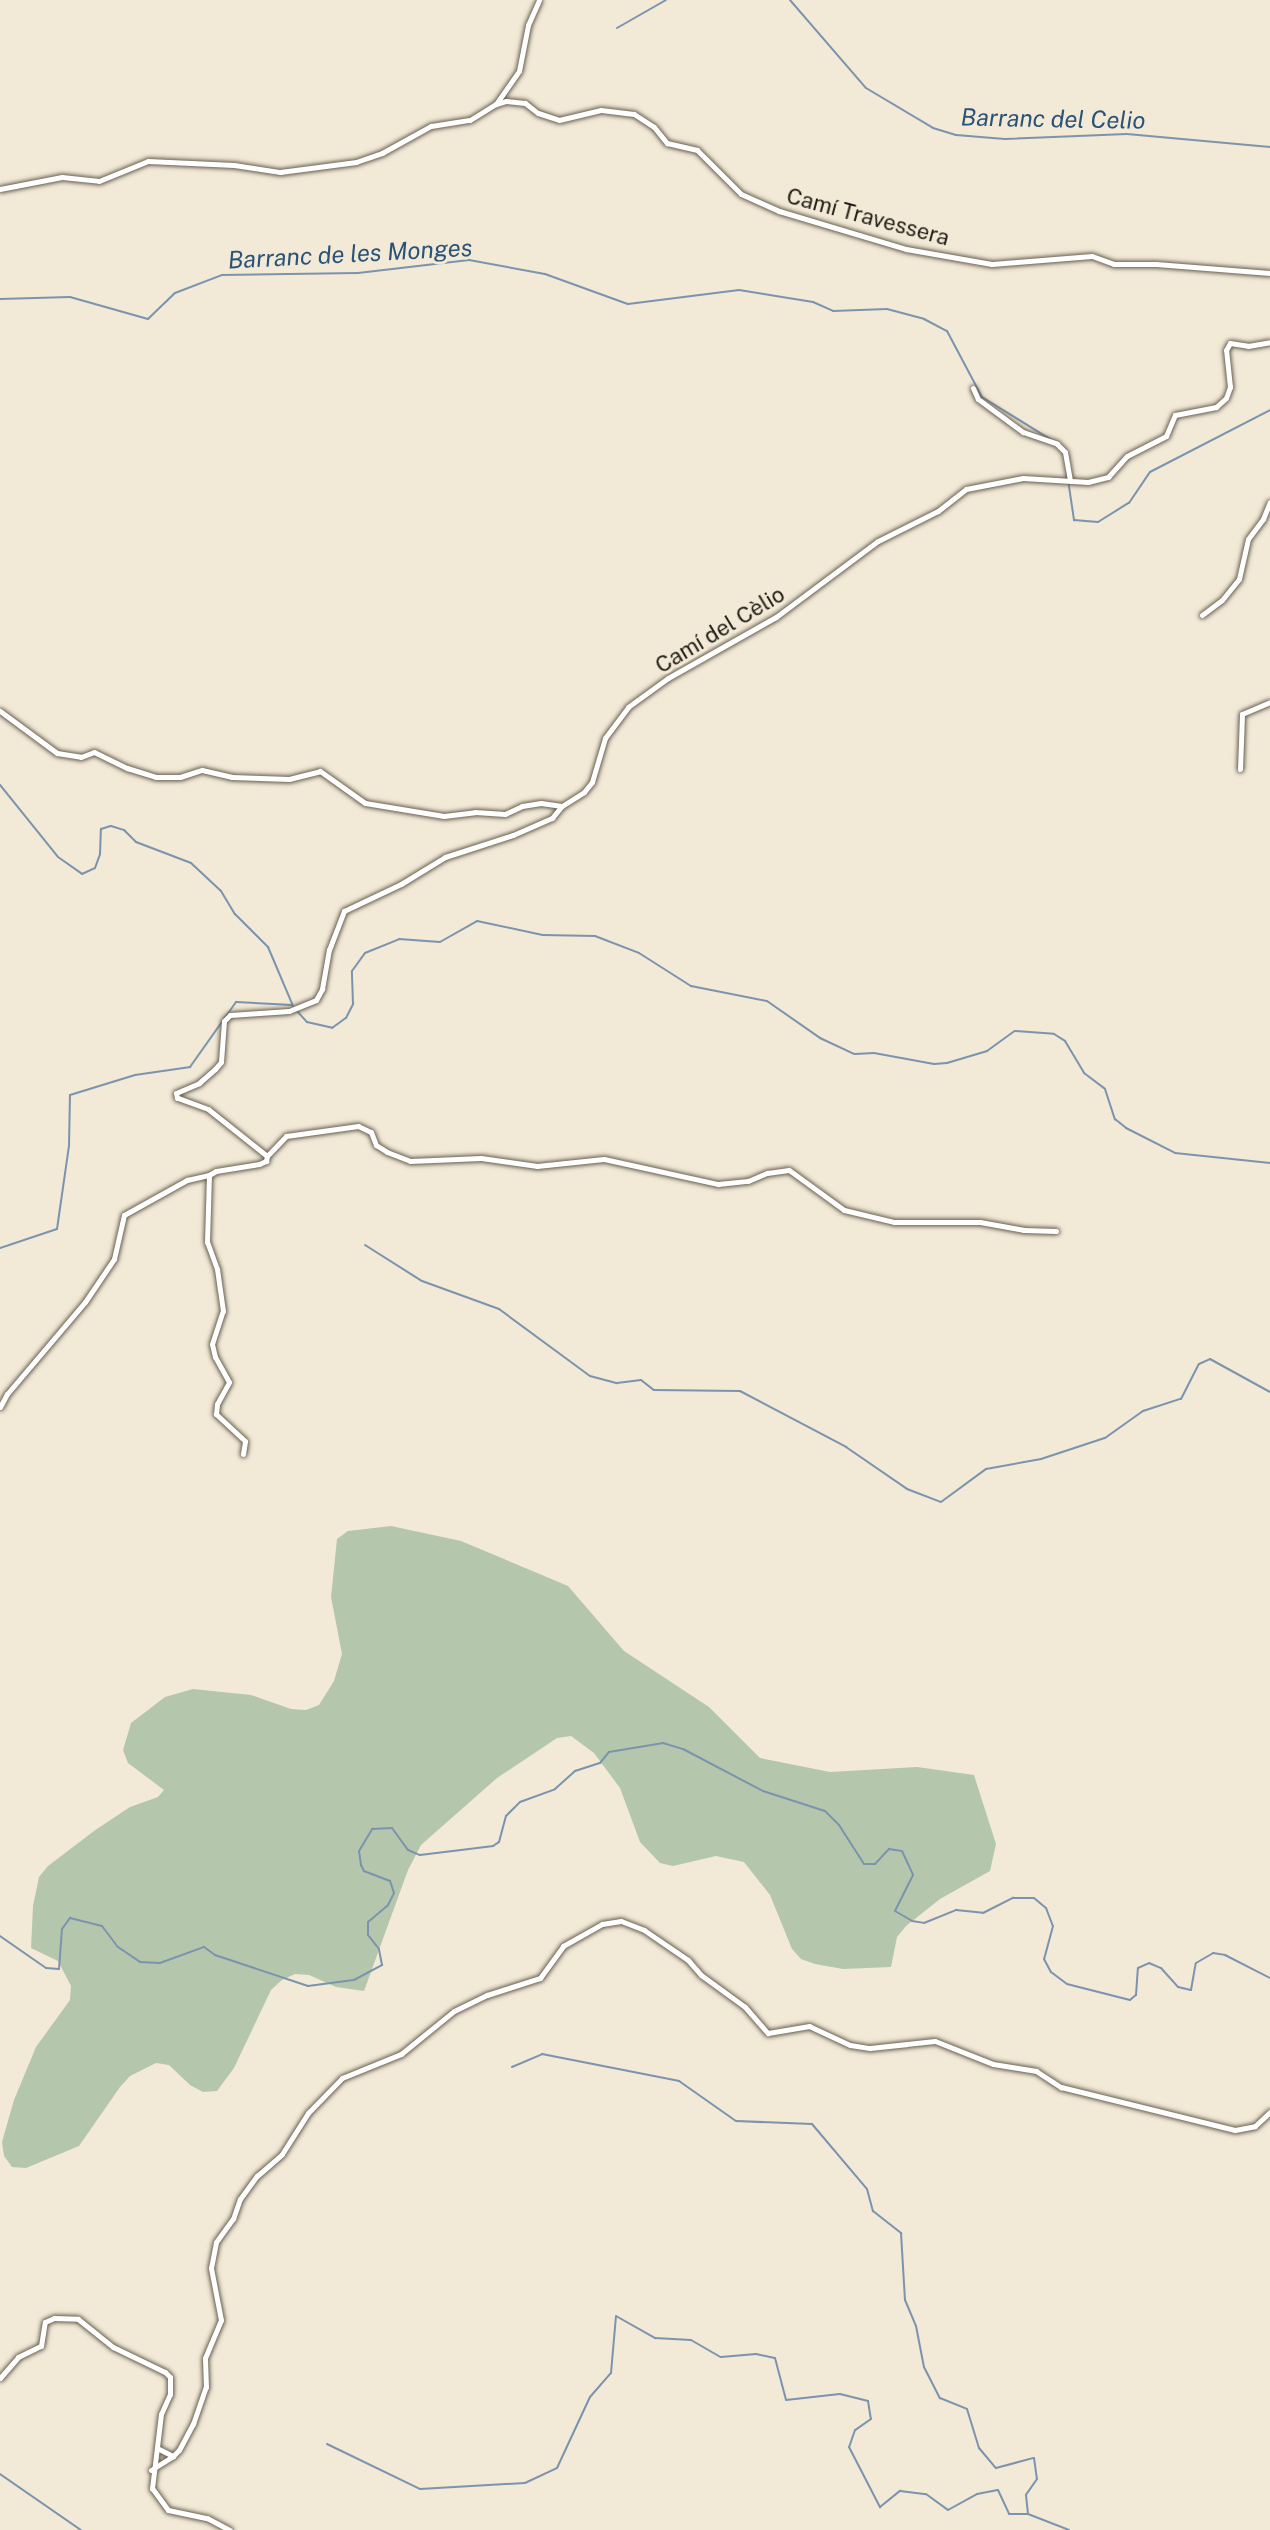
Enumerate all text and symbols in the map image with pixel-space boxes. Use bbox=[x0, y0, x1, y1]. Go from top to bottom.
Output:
water label: Barranc del Celio bbox=[960, 103, 1146, 135]
street label: Camí Travessera bbox=[784, 183, 952, 251]
water label: Barranc de les Monges bbox=[227, 233, 473, 275]
street label: Camí del Cèlio bbox=[650, 581, 790, 679]

